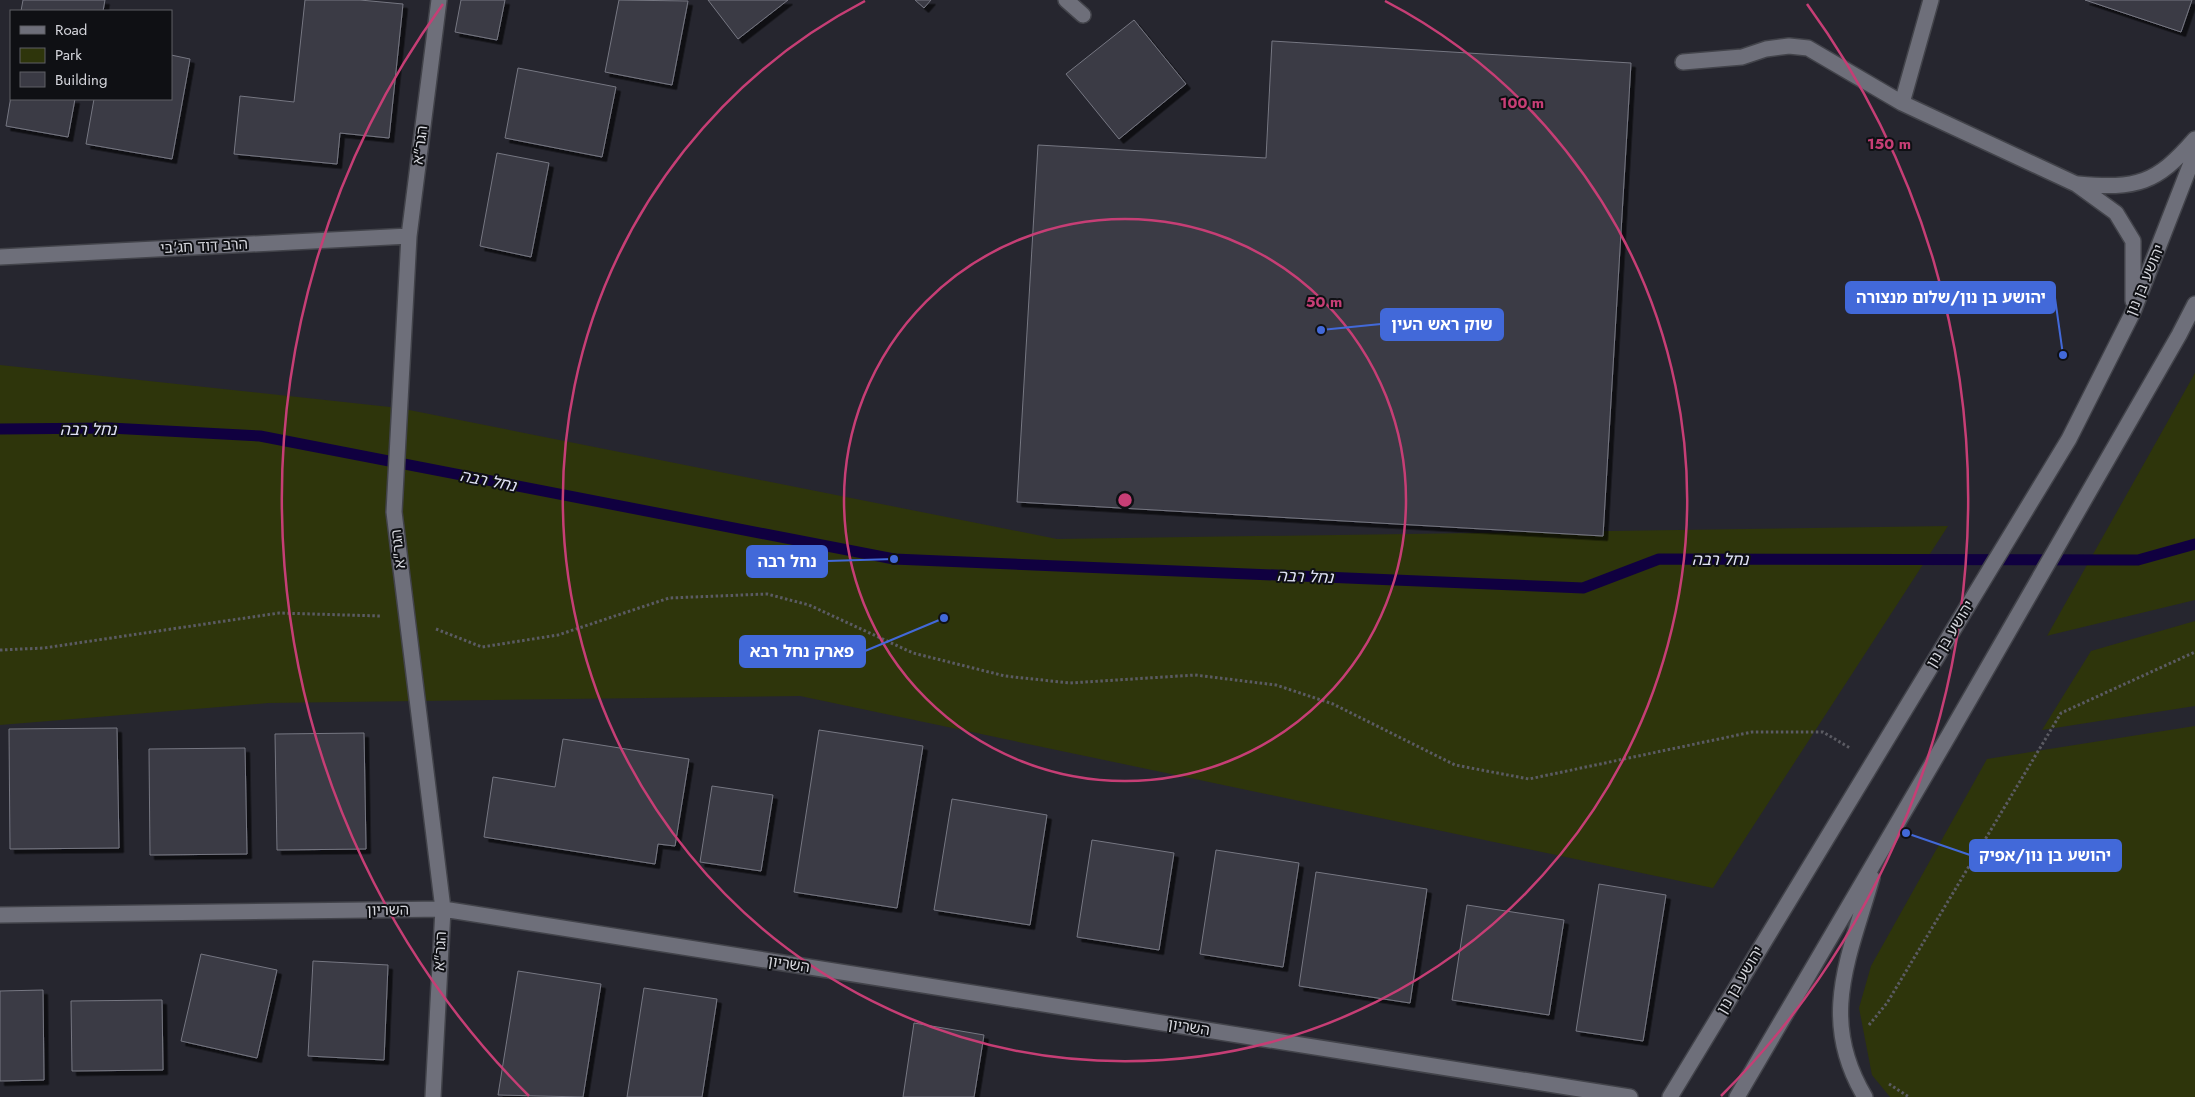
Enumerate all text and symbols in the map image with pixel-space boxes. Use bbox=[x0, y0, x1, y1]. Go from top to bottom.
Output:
legend bbox=[10, 10, 172, 100]
text: Road bbox=[55, 19, 87, 41]
text: Park bbox=[55, 44, 82, 66]
text: Building bbox=[55, 69, 107, 91]
text: 100 m bbox=[1500, 92, 1544, 114]
street label: הגר"א bbox=[407, 124, 433, 166]
text: 150 m bbox=[1867, 133, 1911, 155]
street label: הרב דוד חג'בי bbox=[160, 233, 248, 259]
street label: יהושע בן נון bbox=[2120, 241, 2170, 319]
callout: יהושע בן נון/שלום מנצורה bbox=[1846, 282, 2055, 313]
text: יהושע בן נון/שלום מנצורה bbox=[1856, 286, 2046, 309]
text: 50 m bbox=[1306, 291, 1342, 313]
callout: שוק ראש העין bbox=[1381, 309, 1503, 340]
text: שוק ראש העין bbox=[1391, 313, 1493, 336]
water label: נחל רבה bbox=[60, 418, 117, 441]
water label: נחל רבה bbox=[458, 464, 519, 497]
centre of rings bbox=[1116, 491, 1134, 509]
street label: הגר"א bbox=[385, 528, 411, 570]
callout: נחל רבה bbox=[747, 546, 827, 577]
water label: נחל רבה bbox=[1692, 548, 1749, 571]
text: נחל רבה bbox=[757, 550, 817, 573]
water label: נחל רבה bbox=[1276, 564, 1335, 589]
street label: יהושע בן נון bbox=[1921, 596, 1979, 672]
callout: פארק נחל רבא bbox=[740, 636, 865, 667]
text: פארק נחל רבא bbox=[750, 640, 854, 663]
callout: יהושע בן נון/אפיק bbox=[1970, 840, 2121, 871]
text: יהושע בן נון/אפיק bbox=[1979, 844, 2111, 867]
street label: השריון bbox=[367, 899, 409, 921]
street label: הגר"א bbox=[428, 931, 452, 971]
street label: יהושע בן נון bbox=[1711, 942, 1769, 1018]
street label: השריון bbox=[767, 950, 811, 978]
street label: השריון bbox=[1167, 1013, 1211, 1041]

